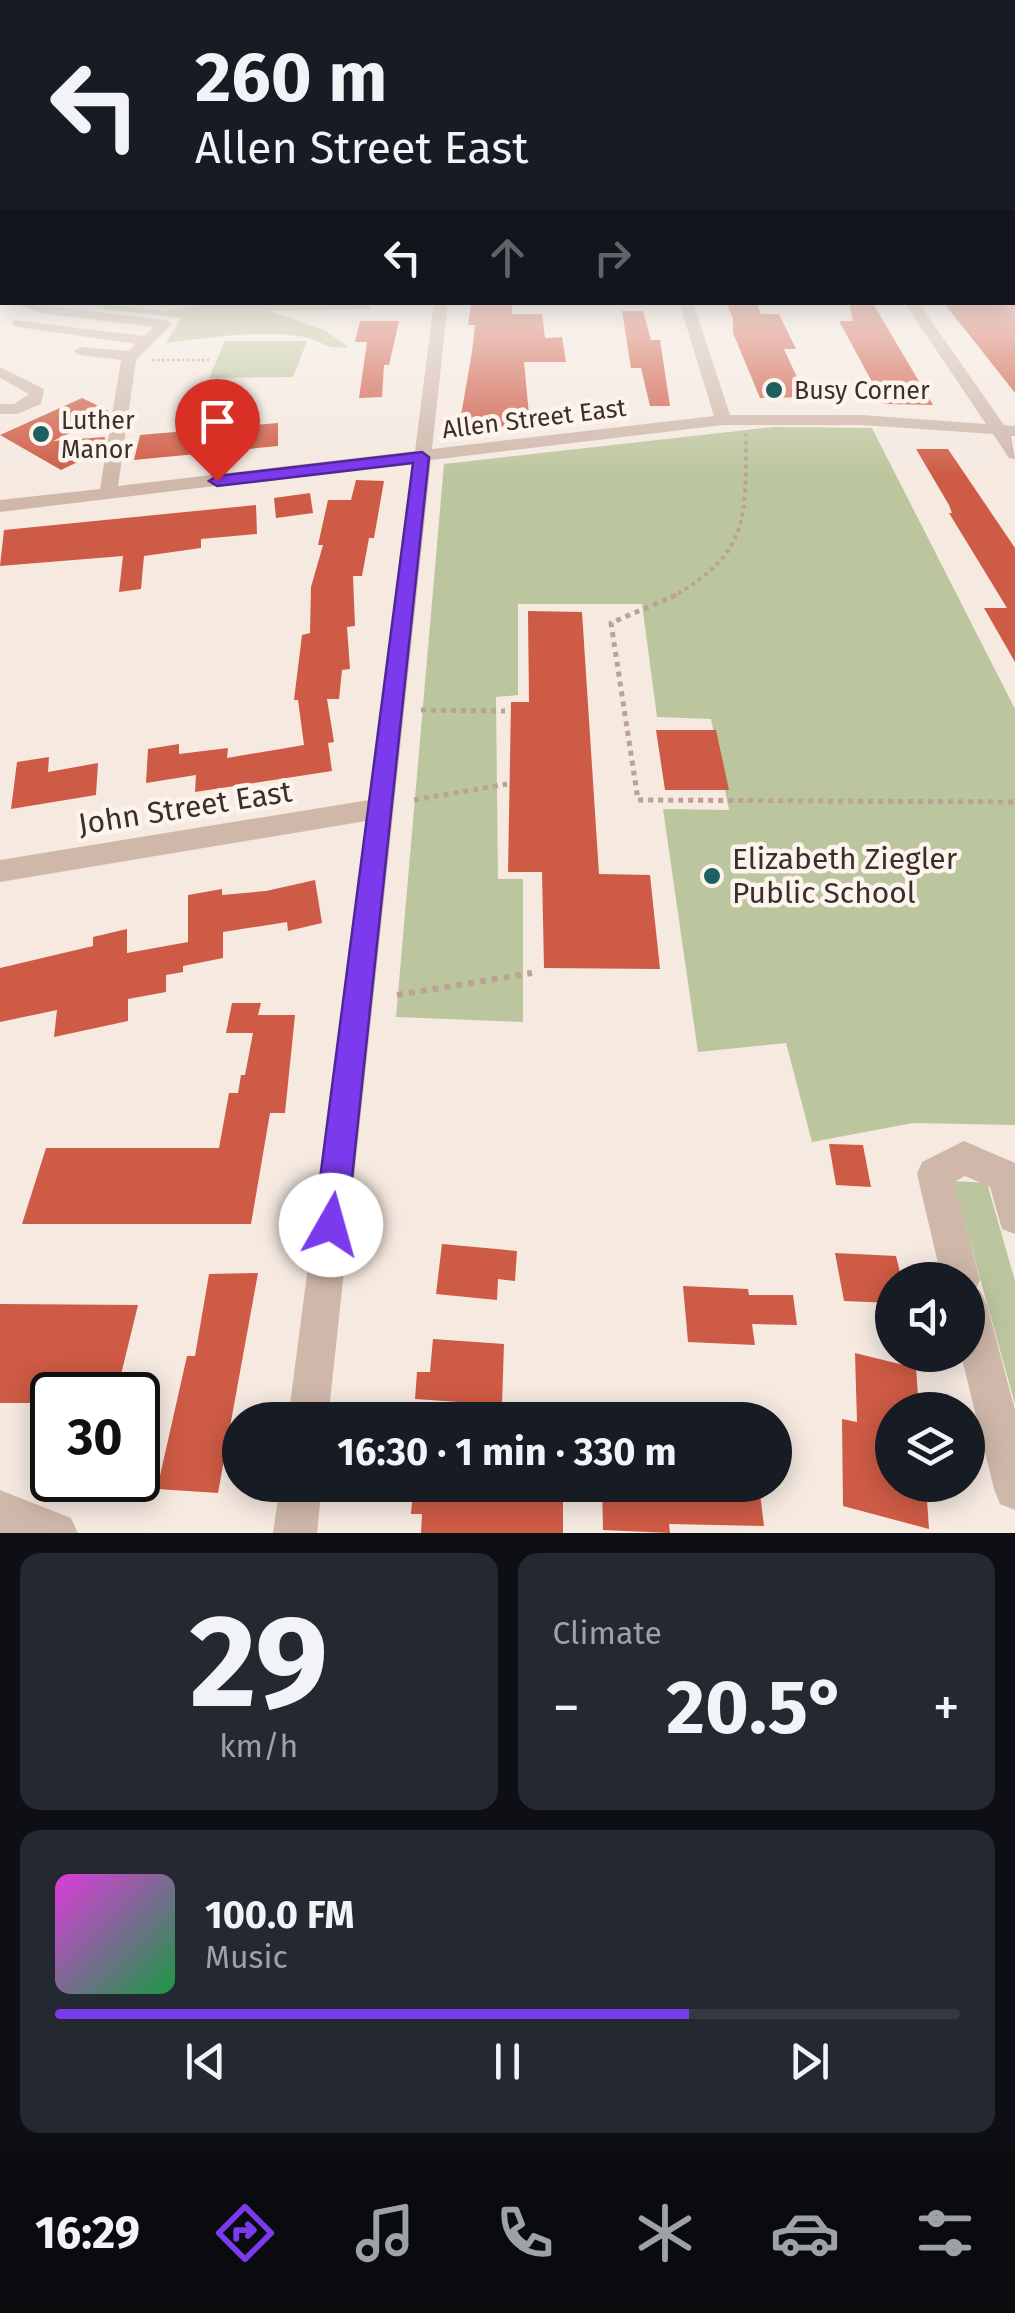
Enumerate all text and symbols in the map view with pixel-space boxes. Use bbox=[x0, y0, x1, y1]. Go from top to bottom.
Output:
text: 260 m bbox=[195, 36, 387, 120]
icon: left bbox=[30, 40, 160, 170]
text: Allen Street East bbox=[195, 121, 529, 175]
icon: left bbox=[375, 230, 430, 285]
icon: ahead bbox=[480, 230, 535, 285]
icon: right bbox=[585, 230, 640, 285]
place label: Busy Corner bbox=[794, 376, 930, 406]
pin bbox=[175, 379, 260, 482]
marker: Busy Corner bbox=[763, 379, 785, 401]
street label: Allen Street East bbox=[440, 393, 629, 445]
icon: arrive bbox=[190, 394, 245, 449]
place label: Luther Manor bbox=[61, 406, 135, 465]
marker: Luther Manor bbox=[30, 423, 52, 445]
street label: John Street East bbox=[76, 773, 294, 843]
place label: Elizabeth Ziegler Public School bbox=[732, 841, 958, 911]
marker: Elizabeth Ziegler Public School bbox=[701, 865, 723, 887]
position arrow bbox=[279, 1173, 383, 1277]
map controls bbox=[875, 1262, 985, 1502]
button: sound bbox=[875, 1262, 985, 1372]
speed limit sign: 30 bbox=[30, 1372, 160, 1502]
button: layers bbox=[875, 1392, 985, 1502]
text: 16:30 · 1 min · 330 m bbox=[337, 1429, 677, 1475]
text: 29 bbox=[189, 1584, 328, 1740]
text: Climate bbox=[553, 1614, 662, 1652]
text: 20.5° bbox=[666, 1663, 846, 1753]
text: − bbox=[553, 1675, 580, 1741]
text: + bbox=[933, 1675, 960, 1741]
text: km/h bbox=[219, 1727, 298, 1765]
text: 100.0 FM bbox=[205, 1892, 354, 1938]
text: Music bbox=[205, 1938, 288, 1976]
icon: previous bbox=[178, 2034, 233, 2089]
icon: pause bbox=[480, 2034, 535, 2089]
icon: next bbox=[782, 2034, 837, 2089]
icon: directions bbox=[210, 2198, 280, 2268]
icon: music bbox=[350, 2198, 420, 2268]
icon: phone bbox=[490, 2198, 560, 2268]
icon: climate bbox=[630, 2198, 700, 2268]
icon: car bbox=[770, 2198, 840, 2268]
icon: filters bbox=[910, 2198, 980, 2268]
text: 16:29 bbox=[35, 2206, 140, 2260]

